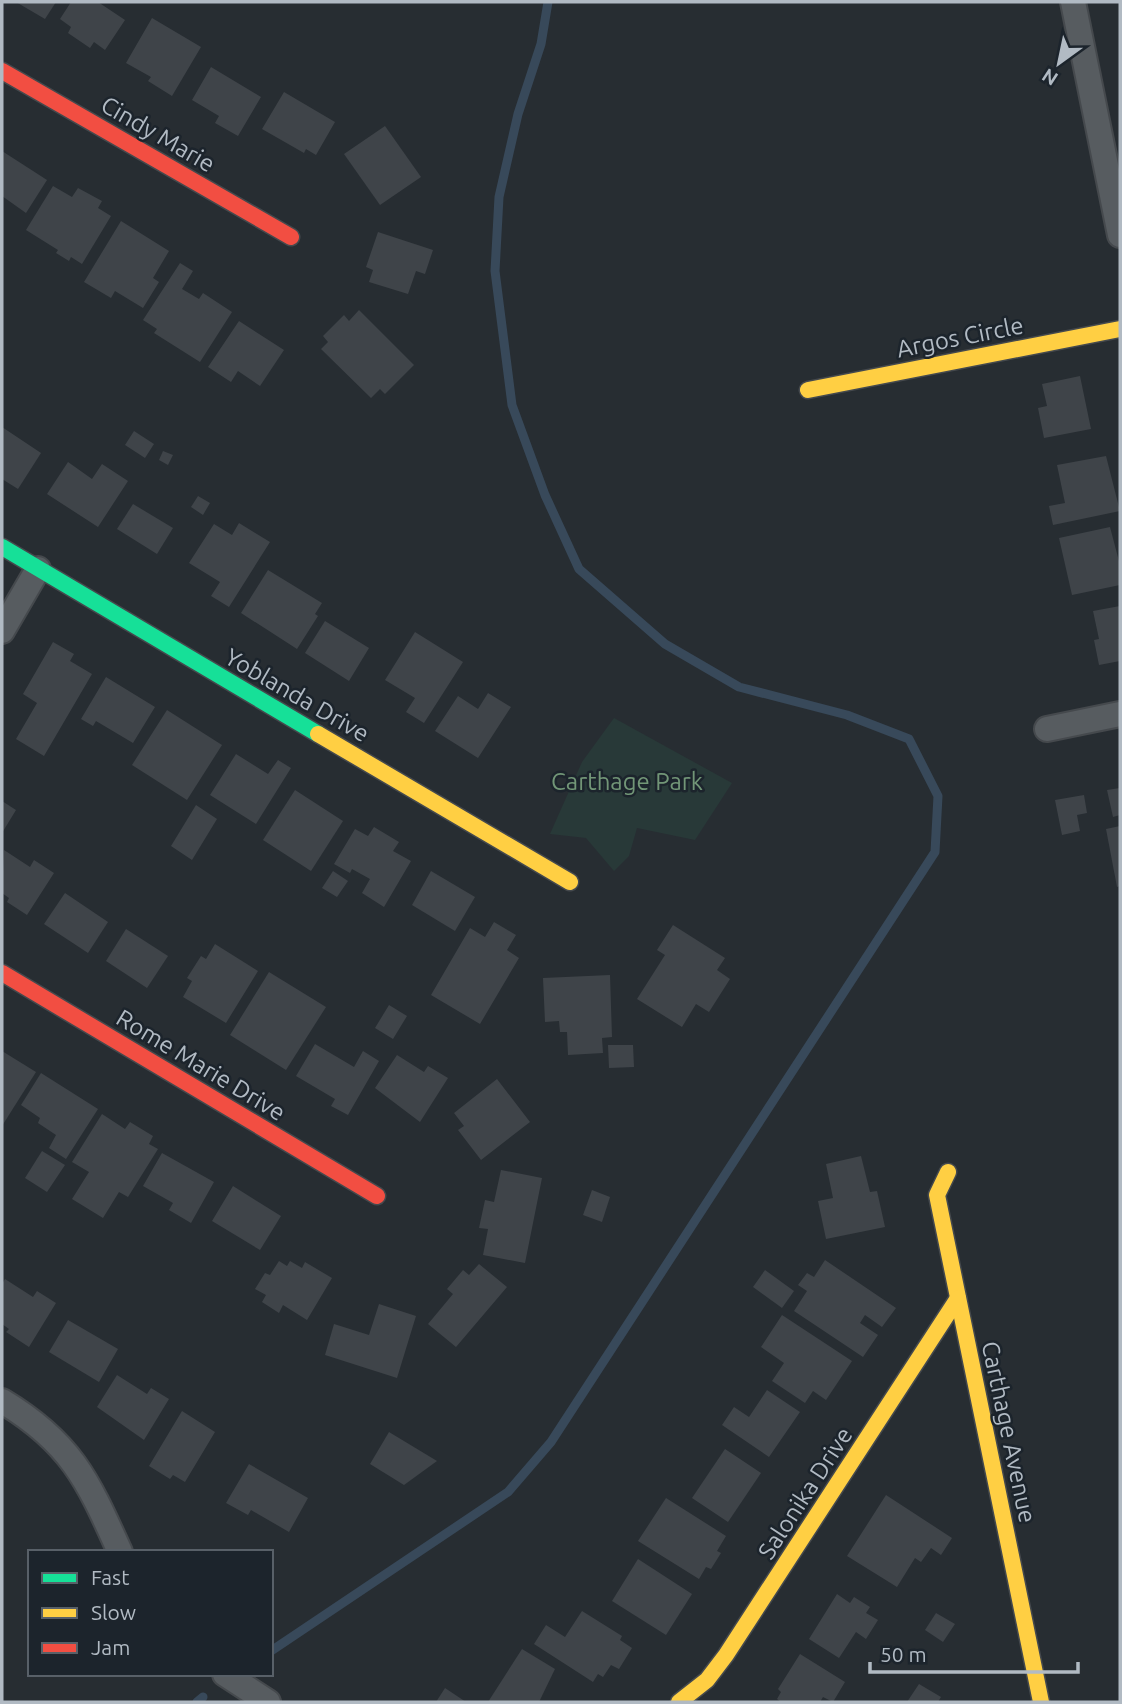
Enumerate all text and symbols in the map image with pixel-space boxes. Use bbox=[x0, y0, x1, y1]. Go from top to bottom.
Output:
north arrow bbox=[1024, 28, 1094, 98]
text: N bbox=[1038, 64, 1062, 90]
street label: Cindy Marie bbox=[96, 91, 220, 177]
street label: Argos Circle bbox=[894, 311, 1026, 363]
street label: Yoblanda Drive bbox=[220, 643, 374, 747]
park label: Carthage Park bbox=[551, 768, 703, 795]
street label: Rome Marie Drive bbox=[112, 1004, 290, 1126]
street label: Carthage Avenue bbox=[977, 1339, 1041, 1525]
street label: Salonika Drive bbox=[752, 1422, 858, 1564]
legend bbox=[28, 1550, 273, 1676]
text: Fast bbox=[91, 1565, 129, 1589]
text: Slow bbox=[91, 1600, 136, 1624]
scale bar bbox=[870, 1630, 1078, 1674]
text: Jam bbox=[91, 1635, 130, 1659]
text: 50 m bbox=[880, 1642, 927, 1666]

